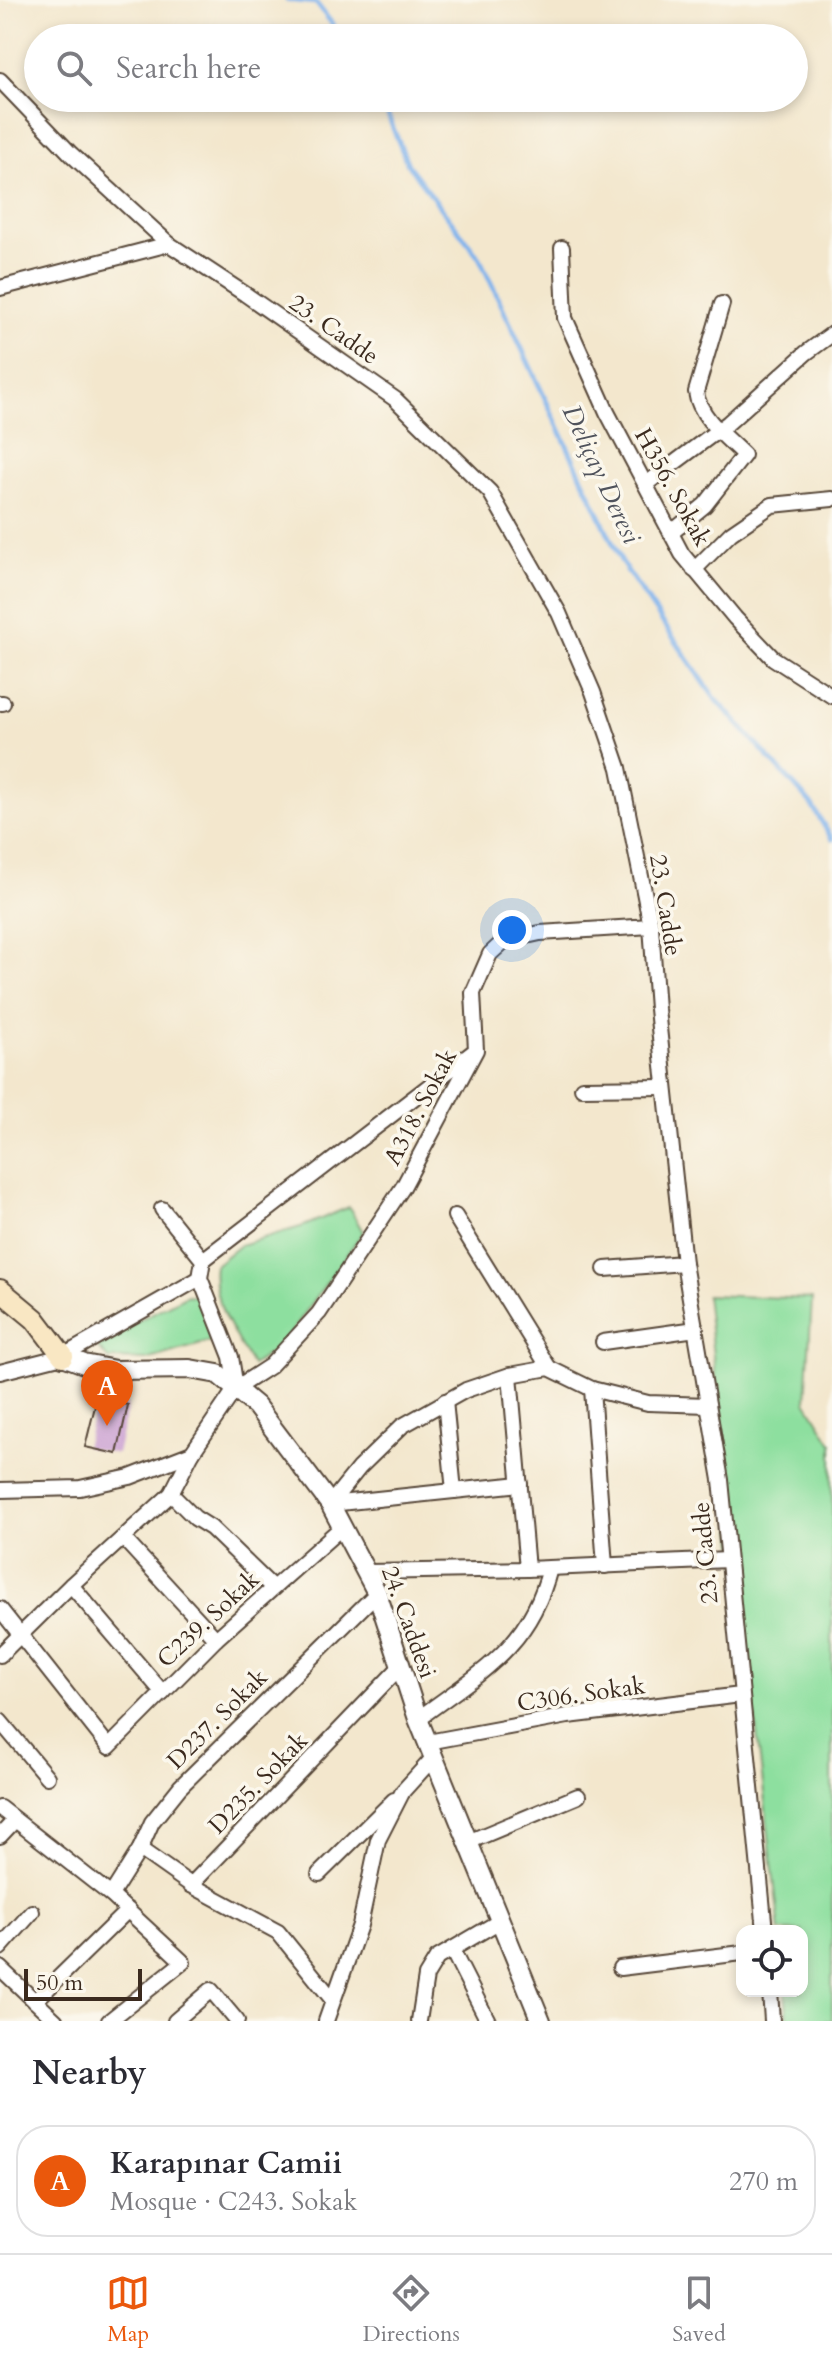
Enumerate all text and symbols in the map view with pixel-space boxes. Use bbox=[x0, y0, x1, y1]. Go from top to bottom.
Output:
search box bbox=[24, 24, 808, 112]
icon: search bbox=[52, 46, 96, 90]
text: Search here bbox=[116, 48, 261, 89]
street label: 23. Cadde bbox=[282, 287, 385, 372]
water label: Deliçay Deresi bbox=[554, 399, 649, 550]
street label: H356. Sokak bbox=[626, 422, 719, 552]
street label: 23. Cadde bbox=[641, 852, 690, 958]
your location bbox=[492, 910, 532, 950]
street label: A318. Sokak bbox=[376, 1043, 465, 1171]
pin: A bbox=[81, 1360, 133, 1426]
street label: 23. Cadde bbox=[685, 1501, 726, 1605]
street label: 24. Caddesi bbox=[373, 1562, 444, 1683]
street label: C239. Sokak bbox=[150, 1563, 267, 1675]
street label: D237. Sokak bbox=[160, 1662, 275, 1777]
street label: C306. Sokak bbox=[515, 1669, 647, 1720]
street label: D235. Sokak bbox=[201, 1725, 315, 1842]
map controls bbox=[736, 1925, 808, 1997]
button: locate bbox=[736, 1925, 808, 1997]
scale bar bbox=[24, 1965, 142, 2001]
text: 50 m bbox=[36, 1968, 83, 1998]
text: Nearby bbox=[32, 2050, 147, 2096]
text: Karapınar Camii bbox=[110, 2143, 342, 2184]
text: A bbox=[50, 2164, 70, 2199]
text: 270 m bbox=[729, 2164, 798, 2199]
text: Mosque · C243. Sokak bbox=[110, 2184, 357, 2219]
tab: Map bbox=[106, 2271, 150, 2349]
tab: Directions bbox=[363, 2271, 460, 2349]
tab: Saved bbox=[672, 2271, 726, 2349]

